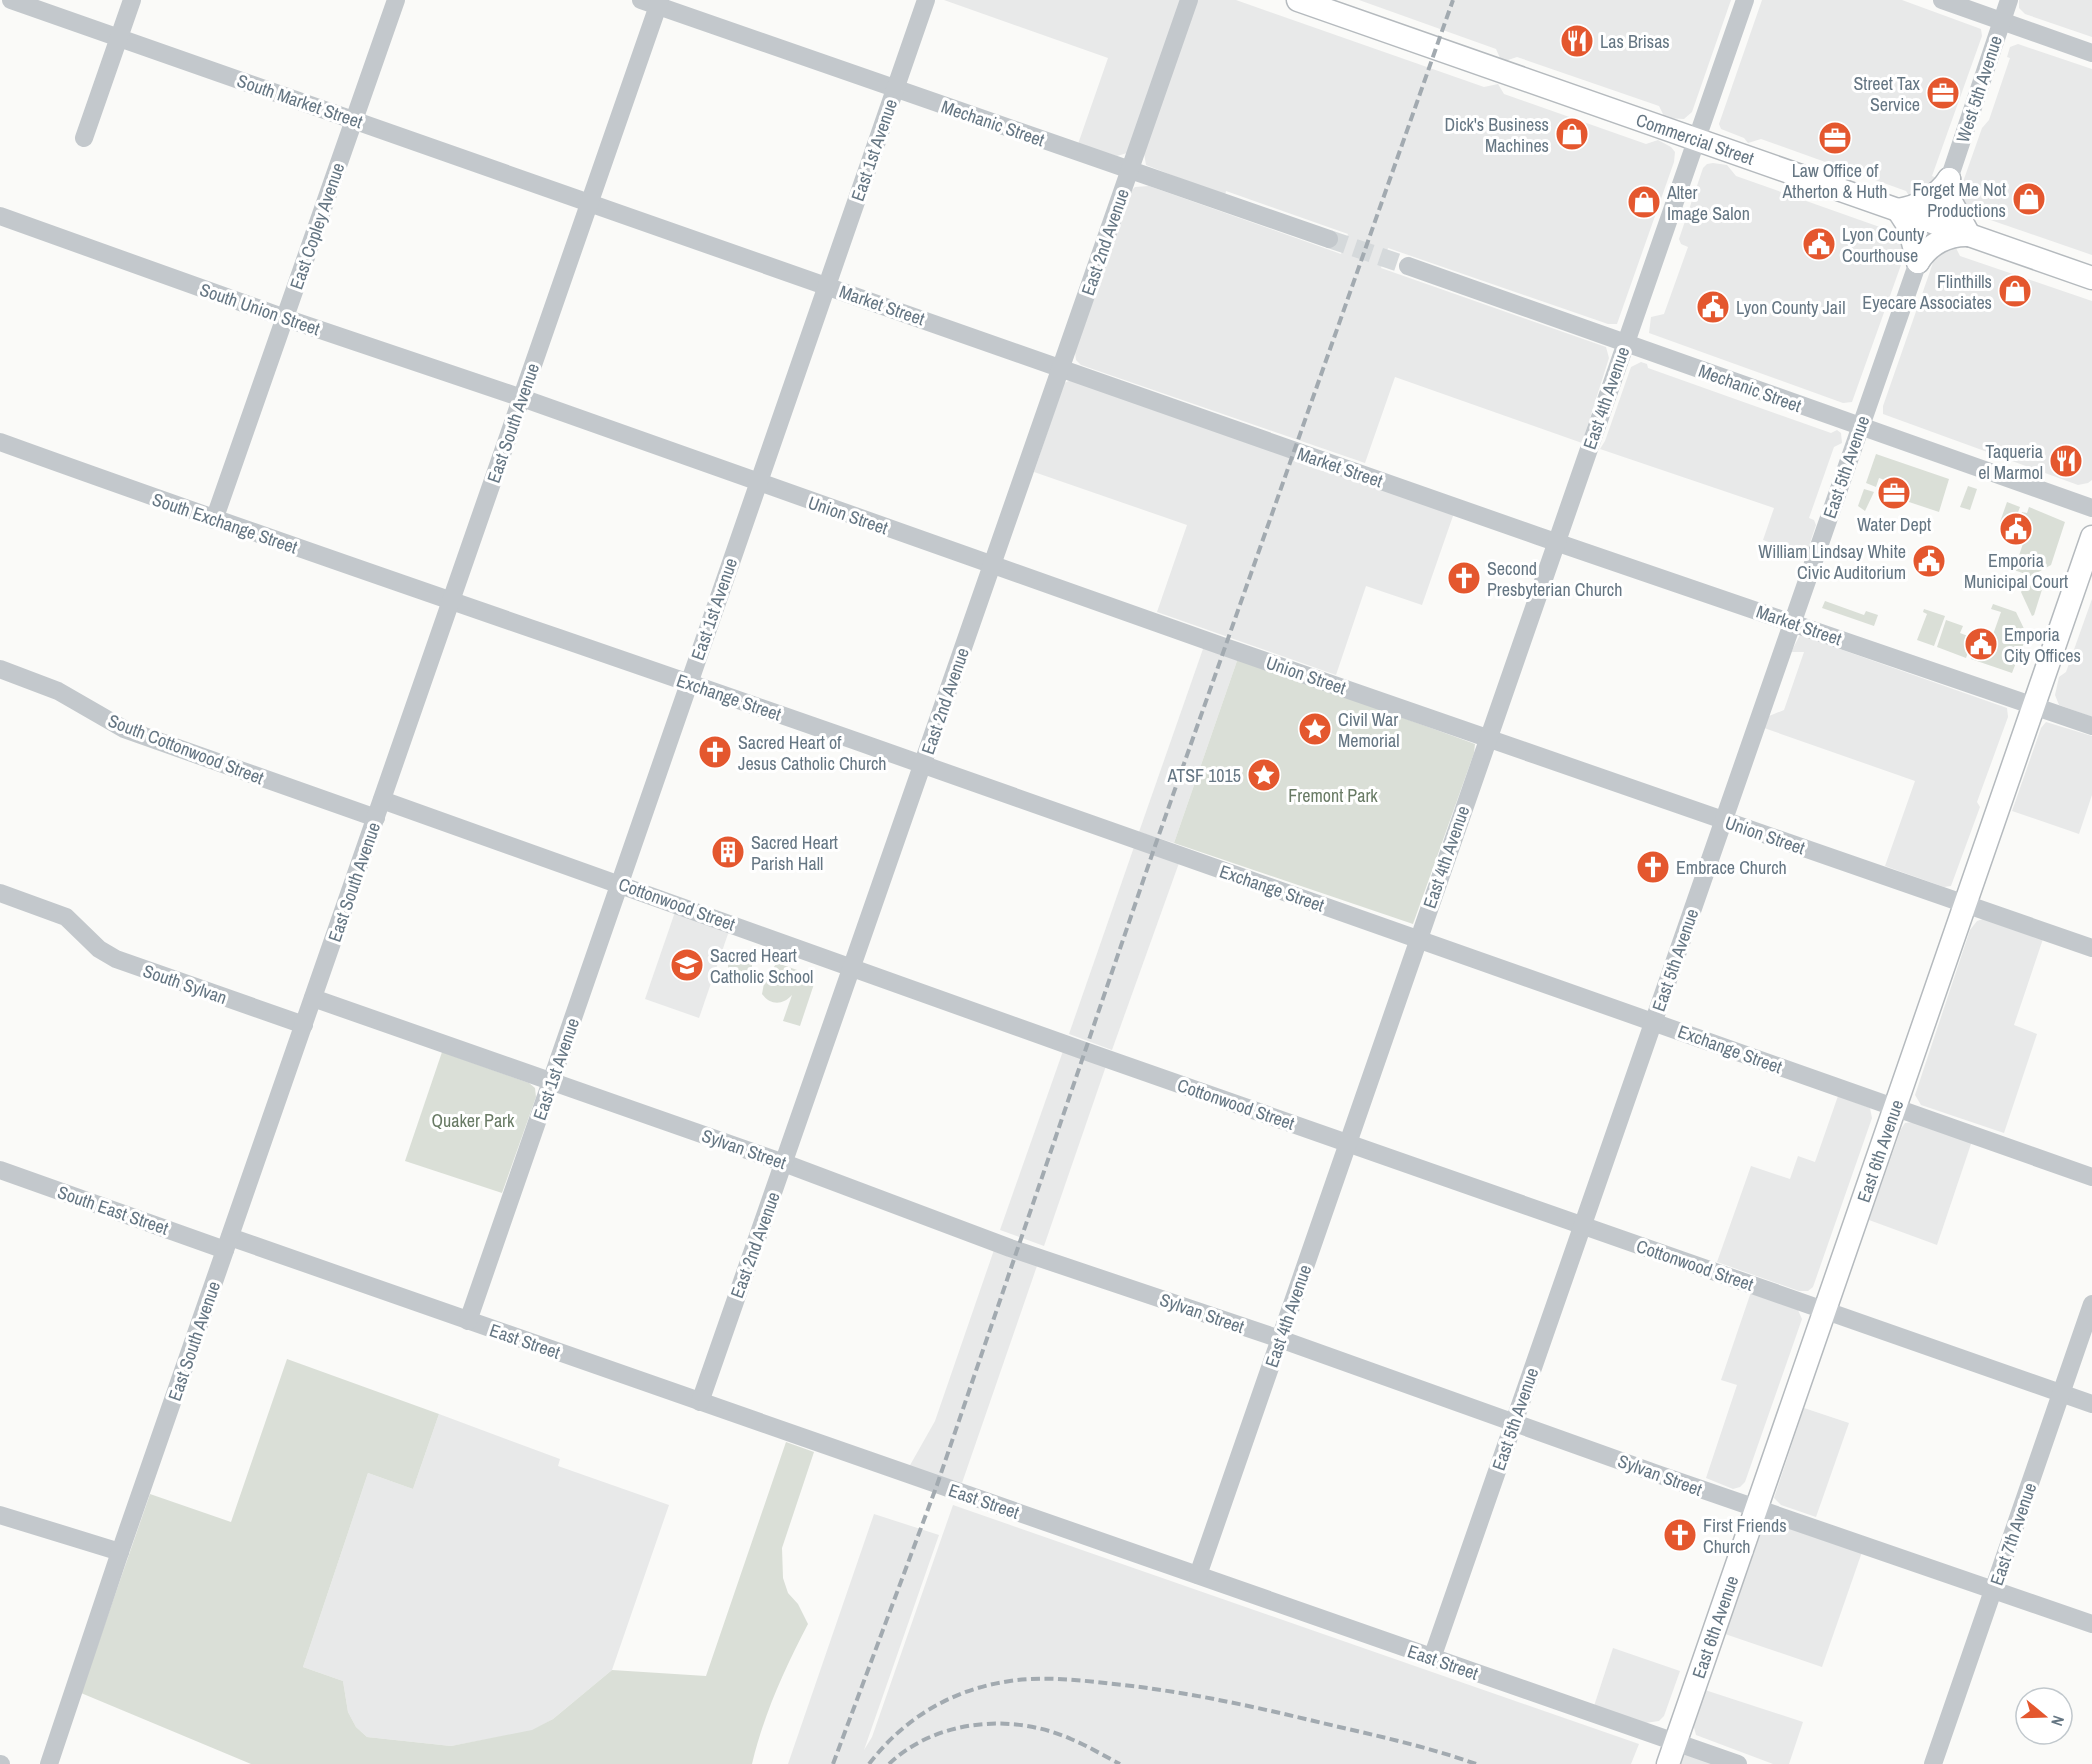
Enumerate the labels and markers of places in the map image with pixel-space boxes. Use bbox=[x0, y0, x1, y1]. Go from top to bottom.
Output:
restaurant icon: Las Brisas bbox=[1559, 23, 1595, 59]
place label: Las Brisas bbox=[1600, 29, 1670, 54]
place label: Street Tax Service bbox=[1854, 71, 1921, 117]
office icon: Street Tax Service bbox=[1925, 75, 1961, 111]
place label: Dick's Business Machines bbox=[1444, 112, 1549, 158]
shop icon: Dick's Business Machines bbox=[1554, 116, 1590, 152]
office icon: Law Office of Atherton & Huth bbox=[1817, 120, 1853, 156]
place label: Law Office of Atherton & Huth bbox=[1781, 158, 1888, 204]
place label: Forget Me Not Productions bbox=[1912, 177, 2006, 223]
place label: Alter Image Salon bbox=[1666, 180, 1750, 226]
shop icon: Forget Me Not Productions bbox=[2011, 181, 2047, 217]
shop icon: Alter Image Salon bbox=[1626, 184, 1662, 220]
place label: Lyon County Courthouse bbox=[1842, 222, 1925, 268]
public building icon: Lyon County Courthouse bbox=[1801, 226, 1837, 262]
place label: Flinthills Eyecare Associates bbox=[1862, 269, 1992, 315]
shop icon: Flinthills Eyecare Associates bbox=[1997, 273, 2033, 309]
public building icon: Lyon County Jail bbox=[1695, 289, 1731, 325]
place label: Lyon County Jail bbox=[1736, 295, 1845, 320]
place label: Taqueria el Marmol bbox=[1978, 439, 2043, 485]
restaurant icon: Taqueria el Marmol bbox=[2048, 443, 2084, 479]
office icon: Water Dept bbox=[1876, 475, 1912, 511]
public building icon: Emporia Municipal Court bbox=[1998, 511, 2034, 547]
place label: Water Dept bbox=[1857, 512, 1931, 537]
place label: William Lindsay White Civic Auditorium bbox=[1758, 539, 1906, 585]
public building icon: William Lindsay White Civic Auditorium bbox=[1911, 543, 1947, 579]
place label: Emporia Municipal Court bbox=[1964, 548, 2068, 594]
place label: Second Presbyterian Church bbox=[1487, 556, 1622, 602]
church icon: Second Presbyterian Church bbox=[1446, 560, 1482, 596]
place label: Emporia City Offices bbox=[2004, 622, 2081, 668]
public building icon: Emporia City Offices bbox=[1963, 626, 1999, 662]
place label: Civil War Memorial bbox=[1338, 707, 1400, 753]
place icon: Civil War Memorial bbox=[1297, 711, 1333, 747]
place label: Sacred Heart of Jesus Catholic Church bbox=[738, 730, 886, 776]
church icon: Sacred Heart of Jesus Catholic Church bbox=[697, 734, 733, 770]
place icon: ATSF 1015 bbox=[1246, 757, 1282, 793]
place label: ATSF 1015 bbox=[1166, 763, 1241, 788]
place label: Sacred Heart Parish Hall bbox=[751, 830, 838, 876]
building icon: Sacred Heart Parish Hall bbox=[710, 834, 746, 870]
church icon: Embrace Church bbox=[1635, 849, 1671, 885]
place label: Embrace Church bbox=[1676, 855, 1787, 880]
place label: Sacred Heart Catholic School bbox=[710, 943, 813, 989]
school or university icon: Sacred Heart Catholic School bbox=[669, 947, 705, 983]
place label: First Friends Church bbox=[1703, 1513, 1787, 1559]
church icon: First Friends Church bbox=[1662, 1517, 1698, 1553]

